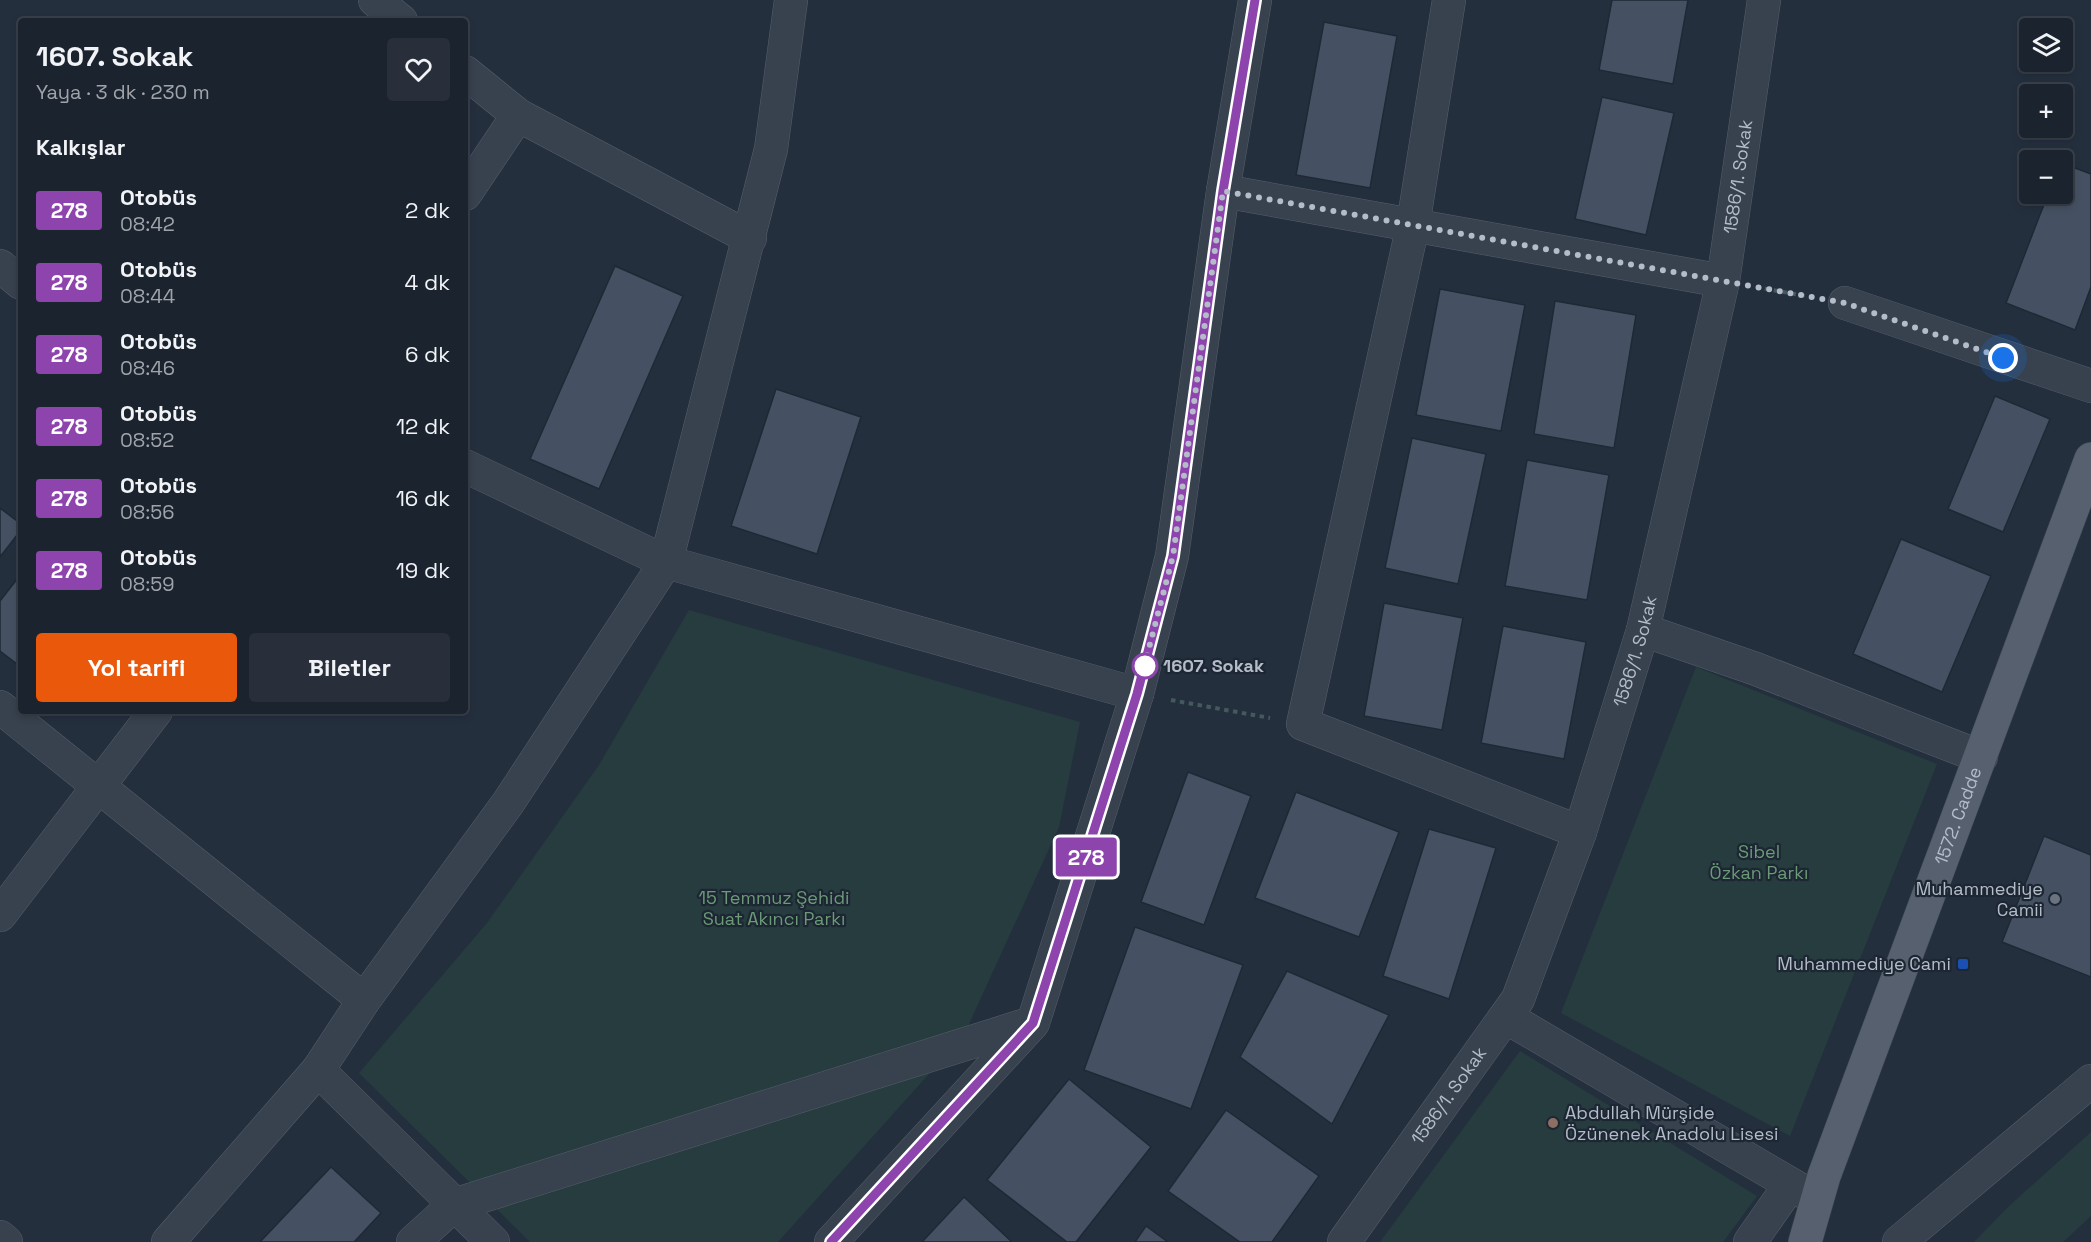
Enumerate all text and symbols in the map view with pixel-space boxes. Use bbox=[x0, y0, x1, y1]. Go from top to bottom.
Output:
map controls bbox=[2019, 18, 2073, 204]
button: layers bbox=[2019, 18, 2073, 72]
text: 1607. Sokak bbox=[36, 38, 193, 74]
button: heart bbox=[387, 38, 450, 101]
text: Yaya · 3 dk · 230 m bbox=[36, 79, 210, 105]
button: + bbox=[2019, 84, 2073, 138]
street label: 1586/1. Sokak bbox=[1718, 118, 1757, 235]
text: Kalkışlar bbox=[36, 133, 125, 161]
button: − bbox=[2019, 150, 2073, 204]
text: Otobüs bbox=[120, 183, 197, 211]
text: 2 dk bbox=[405, 196, 450, 224]
text: 278 bbox=[51, 197, 87, 224]
text: 08:42 bbox=[120, 211, 175, 237]
text: Otobüs bbox=[120, 255, 197, 283]
text: 4 dk bbox=[405, 268, 450, 296]
text: 278 bbox=[51, 269, 87, 296]
text: 08:44 bbox=[120, 283, 175, 309]
text: Otobüs bbox=[120, 327, 197, 355]
text: 6 dk bbox=[405, 340, 450, 368]
text: 278 bbox=[51, 341, 87, 368]
your location bbox=[1988, 343, 2018, 373]
text: 08:46 bbox=[120, 355, 175, 381]
text: Otobüs bbox=[120, 399, 197, 427]
text: 12 dk bbox=[396, 412, 450, 440]
text: 278 bbox=[51, 413, 87, 440]
text: 08:52 bbox=[120, 427, 174, 453]
text: Otobüs bbox=[120, 471, 197, 499]
text: 16 dk bbox=[396, 484, 450, 512]
text: 278 bbox=[51, 485, 87, 512]
text: 08:56 bbox=[120, 499, 175, 525]
text: Otobüs bbox=[120, 543, 197, 571]
text: 19 dk bbox=[396, 556, 450, 584]
text: 278 bbox=[51, 557, 87, 584]
text: 08:59 bbox=[120, 571, 175, 597]
street label: 1586/1. Sokak bbox=[1608, 593, 1662, 710]
button: Yol tarifi bbox=[36, 633, 237, 702]
button: Biletler bbox=[249, 633, 450, 702]
marker: 1607. Sokak bbox=[1132, 653, 1158, 679]
place label: 1607. Sokak bbox=[1163, 654, 1264, 677]
street label: 1572. Cadde bbox=[1929, 763, 1986, 868]
line badge: 278 bbox=[1052, 838, 1120, 876]
park label: Sibel Özkan Parkı bbox=[1710, 840, 1808, 884]
text: 278 bbox=[1068, 844, 1104, 871]
place label: Muhammediye Camii bbox=[1916, 877, 2043, 921]
park label: 15 Temmuz Şehidi Suat Akıncı Parkı bbox=[699, 886, 849, 930]
marker: Muhammediye Camii bbox=[2048, 892, 2062, 906]
place label: Muhammediye Cami bbox=[1777, 952, 1951, 975]
marker: Muhammediye Cami bbox=[1956, 957, 1970, 971]
street label: 1586/1. Sokak bbox=[1406, 1042, 1491, 1149]
place label: Abdullah Mürşide Özünenek Anadolu Lisesi bbox=[1565, 1101, 1778, 1145]
marker: Abdullah Mürşide Özünenek Anadolu Lisesi bbox=[1546, 1116, 1560, 1130]

